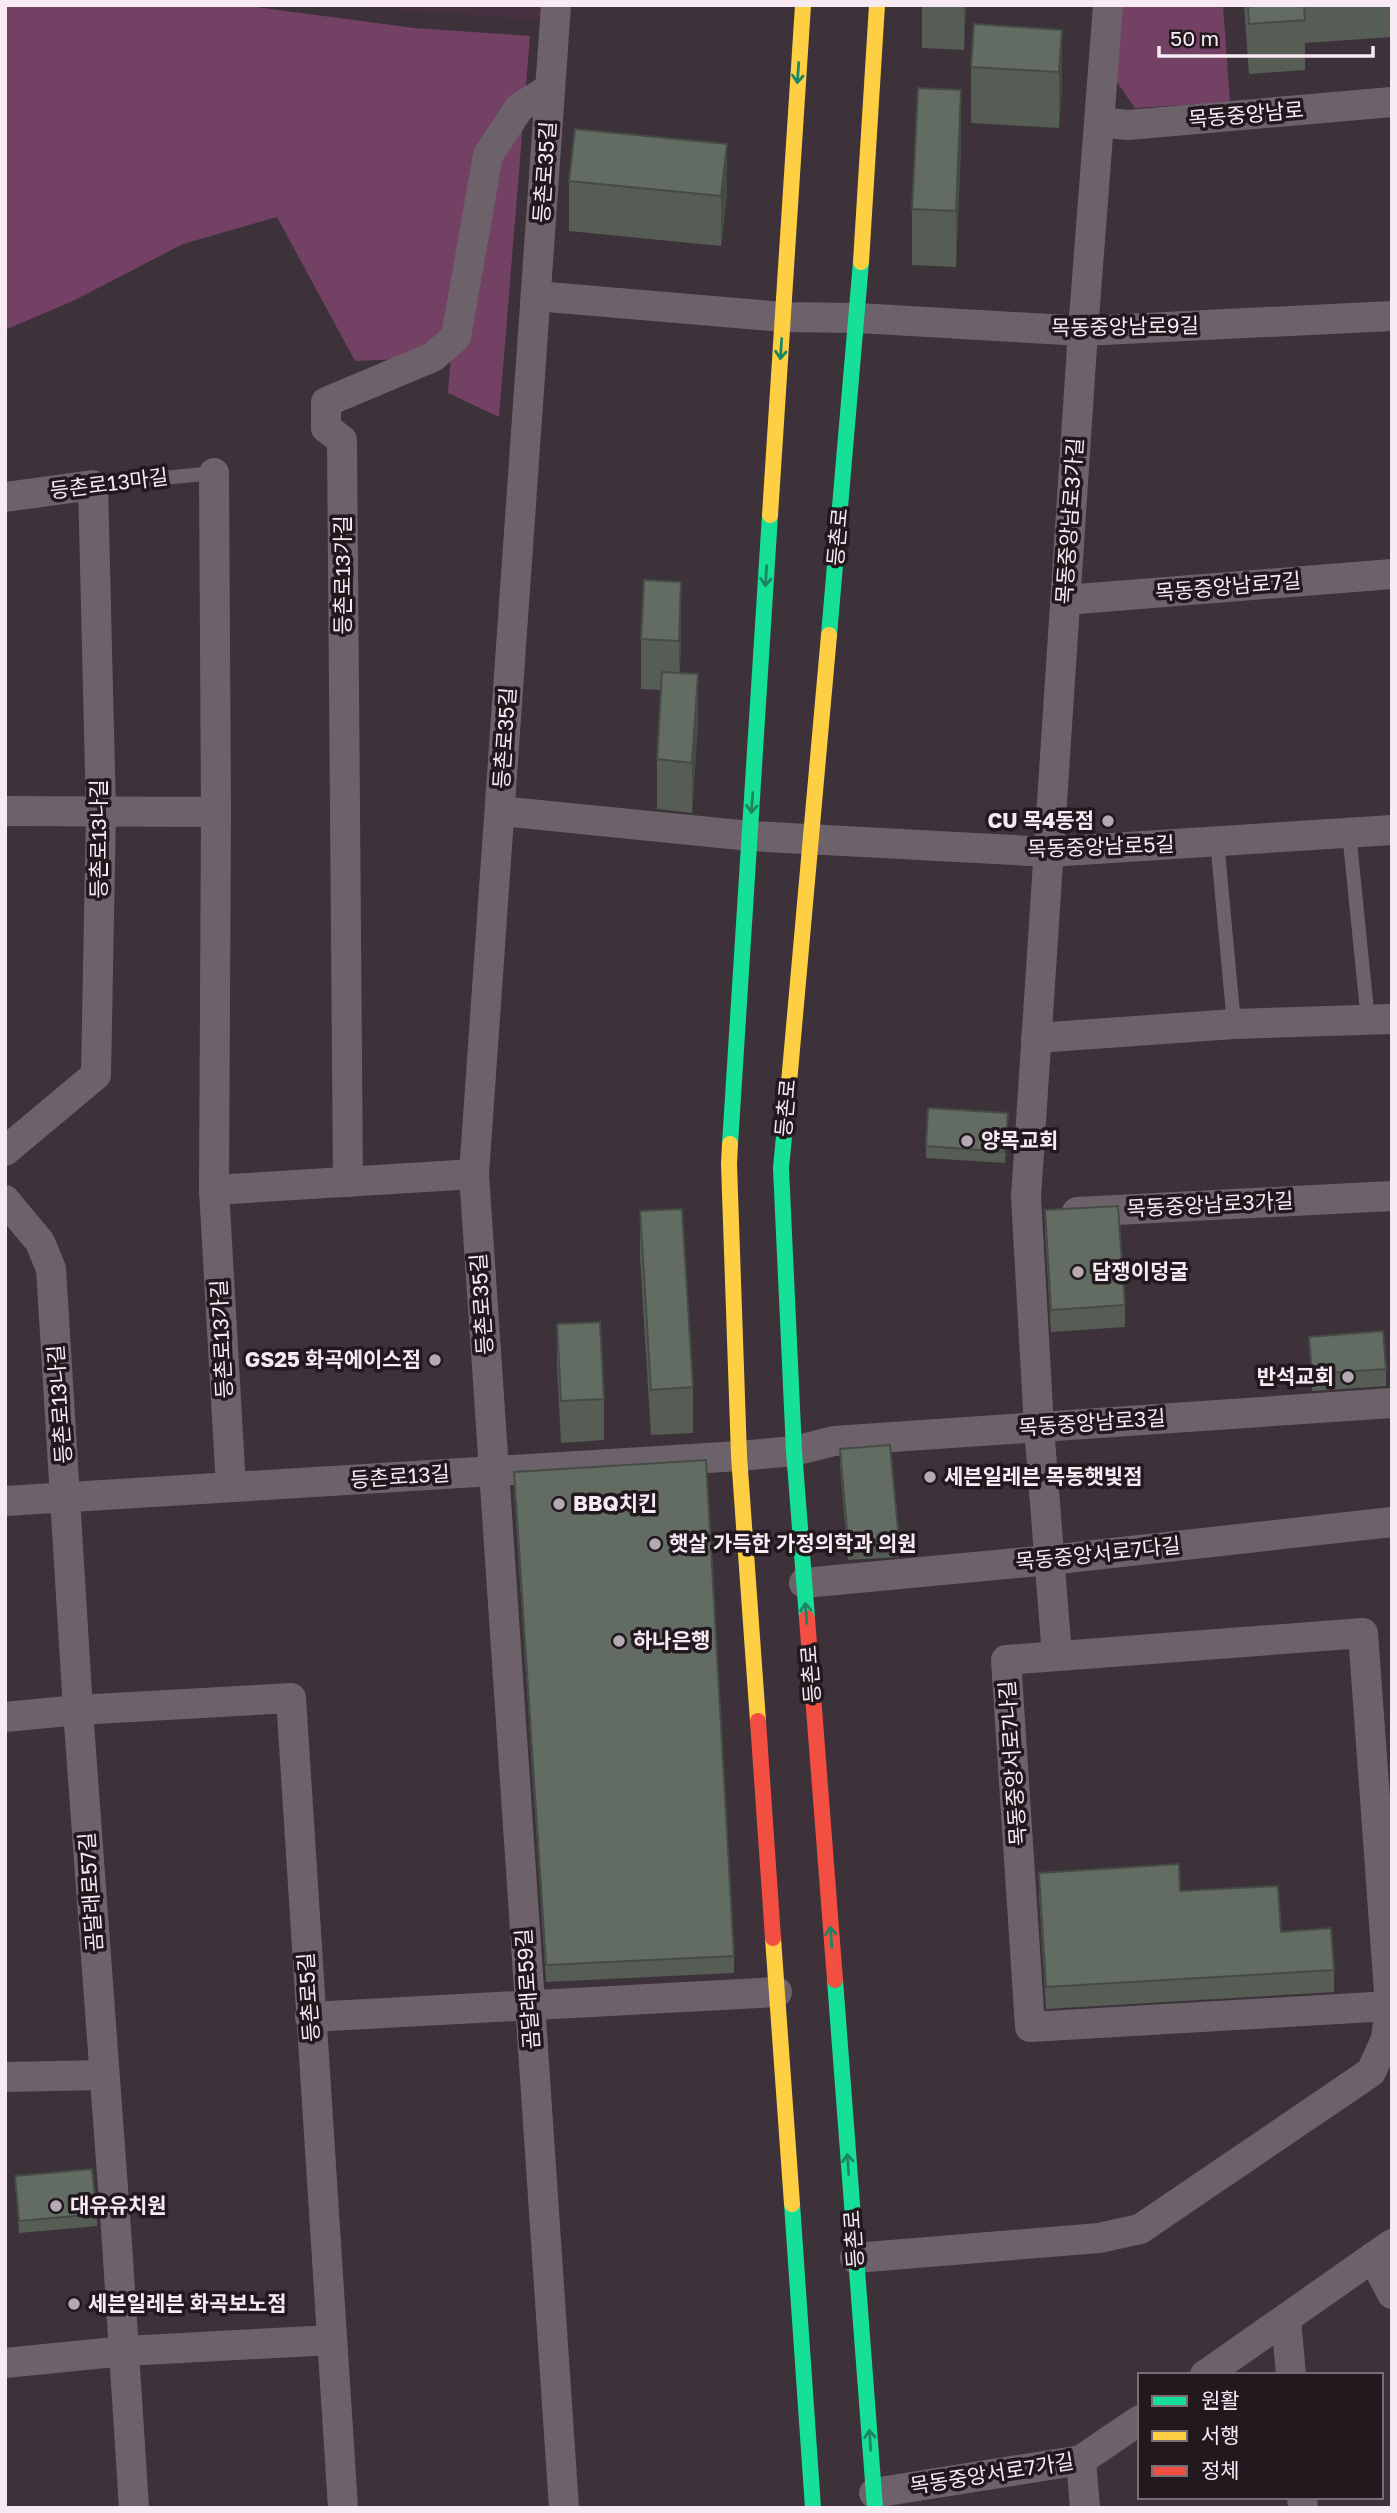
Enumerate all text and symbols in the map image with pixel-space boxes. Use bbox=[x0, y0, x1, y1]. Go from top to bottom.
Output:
scale bar bbox=[1159, 14, 1372, 58]
text: 50 m bbox=[1170, 25, 1219, 51]
one-way arrow bbox=[792, 62, 805, 85]
street label: 목동중앙남로 bbox=[1187, 96, 1305, 132]
street label: 등촌로35길 bbox=[527, 120, 561, 224]
street label: 목동중앙남로9길 bbox=[1051, 312, 1199, 340]
one-way arrow bbox=[774, 338, 787, 360]
street label: 목동중앙남로3가길 bbox=[1050, 437, 1088, 605]
street label: 등촌로13마길 bbox=[48, 463, 170, 503]
street label: 등촌로 bbox=[822, 507, 852, 567]
street label: 등촌로13가길 bbox=[329, 515, 355, 635]
one-way arrow bbox=[760, 565, 773, 588]
street label: 목동중앙남로7길 bbox=[1154, 567, 1302, 605]
street label: 등촌로35길 bbox=[487, 686, 521, 790]
street label: 등촌로13나길 bbox=[85, 779, 111, 899]
one-way arrow bbox=[745, 792, 758, 814]
place label: CU 목4동점 bbox=[987, 807, 1094, 833]
marker: CU 목4동점 bbox=[1100, 813, 1116, 829]
street label: 목동중앙남로5길 bbox=[1027, 830, 1175, 862]
street label: 등촌로 bbox=[770, 1078, 800, 1138]
place label: 양목교회 bbox=[981, 1127, 1058, 1153]
marker: 양목교회 bbox=[959, 1133, 975, 1149]
street label: 목동중앙남로3가길 bbox=[1126, 1187, 1294, 1221]
street label: 등촌로35길 bbox=[464, 1252, 498, 1356]
place label: 담쟁이덩굴 bbox=[1092, 1258, 1189, 1284]
marker: 담쟁이덩굴 bbox=[1070, 1264, 1086, 1280]
street label: 등촌로13가길 bbox=[205, 1279, 237, 1399]
street label: 등촌로13나길 bbox=[42, 1344, 76, 1464]
place label: GS25 화곡에이스점 bbox=[245, 1346, 421, 1372]
marker: GS25 화곡에이스점 bbox=[427, 1352, 443, 1368]
place label: 반석교회 bbox=[1257, 1363, 1334, 1389]
marker: 반석교회 bbox=[1340, 1369, 1356, 1385]
street label: 목동중앙남로3길 bbox=[1017, 1404, 1166, 1440]
street label: 등촌로13길 bbox=[349, 1460, 451, 1492]
place label: 세븐일레븐 목동햇빛점 bbox=[944, 1463, 1142, 1489]
marker: 세븐일레븐 목동햇빛점 bbox=[922, 1469, 938, 1485]
place label: BBQ치킨 bbox=[573, 1490, 657, 1516]
marker: BBQ치킨 bbox=[551, 1496, 567, 1512]
place label: 햇살 가득한 가정의학과 의원 bbox=[669, 1530, 917, 1556]
street label: 목동중앙서로7다길 bbox=[1014, 1531, 1182, 1575]
marker: 햇살 가득한 가정의학과 의원 bbox=[647, 1536, 663, 1552]
one-way arrow bbox=[799, 1602, 812, 1624]
place label: 하나은행 bbox=[633, 1627, 710, 1653]
marker: 하나은행 bbox=[611, 1633, 627, 1649]
street label: 등촌로 bbox=[795, 1644, 825, 1704]
street label: 목동중앙서로7나길 bbox=[993, 1680, 1031, 1847]
street label: 곰달래로57길 bbox=[73, 1831, 107, 1953]
one-way arrow bbox=[824, 1926, 837, 1949]
street label: 곰달래로59길 bbox=[510, 1928, 544, 2051]
street label: 등촌로5길 bbox=[292, 1952, 324, 2043]
one-way arrow bbox=[841, 2153, 854, 2176]
place label: 대유유치원 bbox=[70, 2192, 167, 2218]
marker: 대유유치원 bbox=[48, 2198, 64, 2214]
street label: 등촌로 bbox=[838, 2209, 868, 2269]
place label: 세븐일레븐 화곡보노점 bbox=[88, 2290, 286, 2316]
marker: 세븐일레븐 화곡보노점 bbox=[66, 2296, 82, 2312]
legend bbox=[1138, 2373, 1383, 2499]
text: 원활 bbox=[1201, 2387, 1240, 2413]
text: 서행 bbox=[1201, 2422, 1240, 2448]
one-way arrow bbox=[863, 2428, 876, 2451]
street label: 목동중앙서로7가길 bbox=[908, 2447, 1076, 2499]
text: 정체 bbox=[1201, 2457, 1240, 2483]

